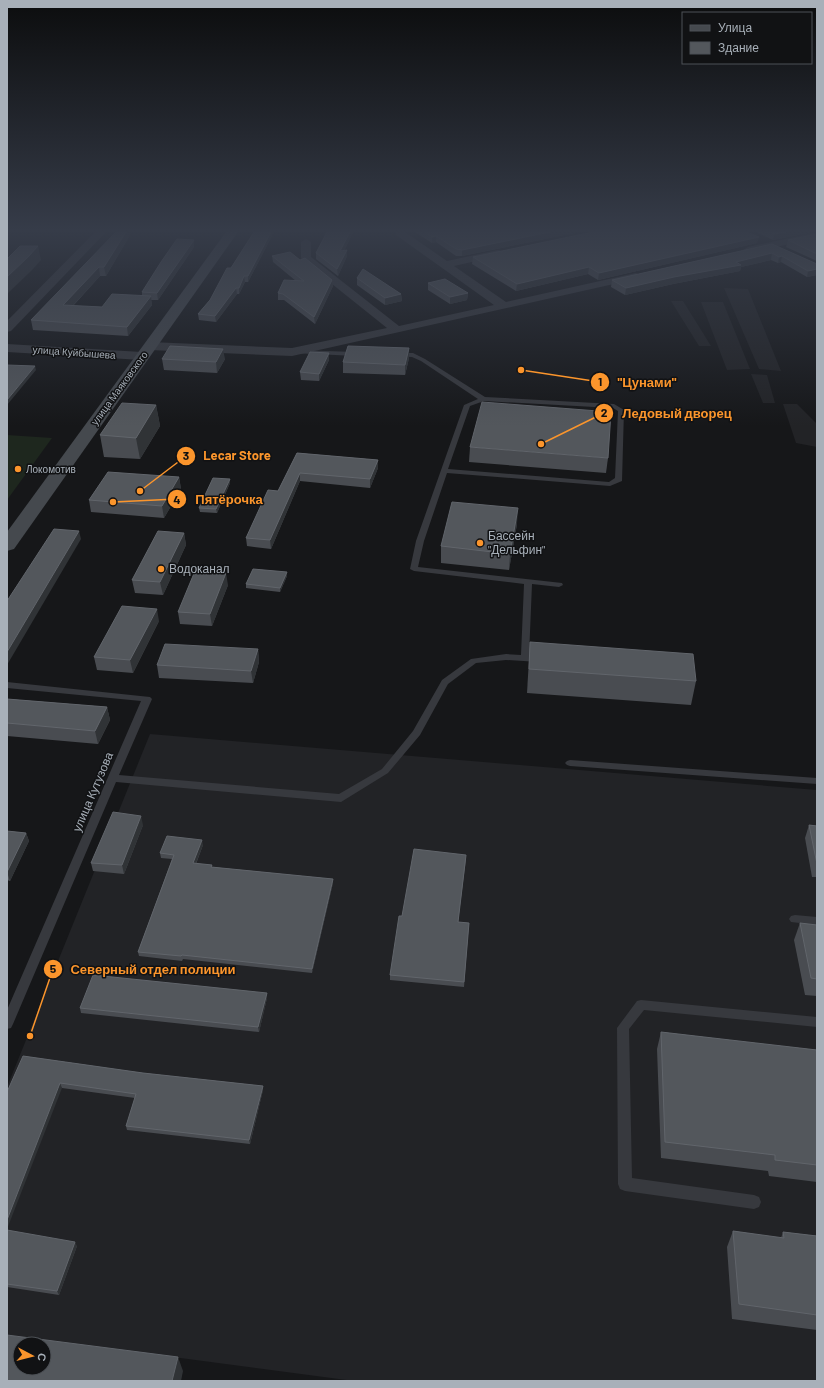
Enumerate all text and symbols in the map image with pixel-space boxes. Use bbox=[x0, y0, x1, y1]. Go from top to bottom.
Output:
legend bbox=[682, 12, 812, 64]
text: Улица bbox=[718, 20, 752, 35]
text: Здание bbox=[718, 40, 759, 55]
street label: улица Куйбышева bbox=[32, 343, 116, 361]
street label: улица Маяковского bbox=[88, 348, 150, 427]
callout: "Цунами" bbox=[590, 370, 684, 395]
text: 1 bbox=[598, 374, 602, 388]
text: "Цунами" bbox=[618, 374, 677, 390]
callout: Ледовый дворец bbox=[594, 401, 739, 426]
text: 2 bbox=[601, 405, 608, 419]
text: Ледовый дворец bbox=[622, 405, 732, 421]
callout: Lecar Store bbox=[176, 443, 279, 468]
text: Lecar Store bbox=[203, 447, 271, 463]
text: 3 bbox=[183, 448, 189, 462]
place label: Локомотив bbox=[26, 463, 76, 475]
marker: Локомотив bbox=[13, 464, 23, 474]
callout: Пятёрочка bbox=[167, 487, 270, 512]
text: Пятёрочка bbox=[195, 491, 263, 507]
text: 4 bbox=[173, 492, 181, 506]
place label: Бассейн "Дельфин" bbox=[488, 528, 545, 557]
marker: Бассейн "Дельфин" bbox=[475, 538, 485, 548]
place label: Водоканал bbox=[169, 561, 230, 576]
marker: Водоканал bbox=[156, 564, 166, 574]
street label: улица Кутузова bbox=[69, 749, 116, 834]
callout: Северный отдел полиции bbox=[43, 957, 244, 982]
text: 5 bbox=[50, 961, 57, 975]
text: Северный отдел полиции bbox=[70, 961, 236, 977]
north arrow bbox=[12, 1336, 52, 1376]
text: С bbox=[35, 1353, 49, 1362]

